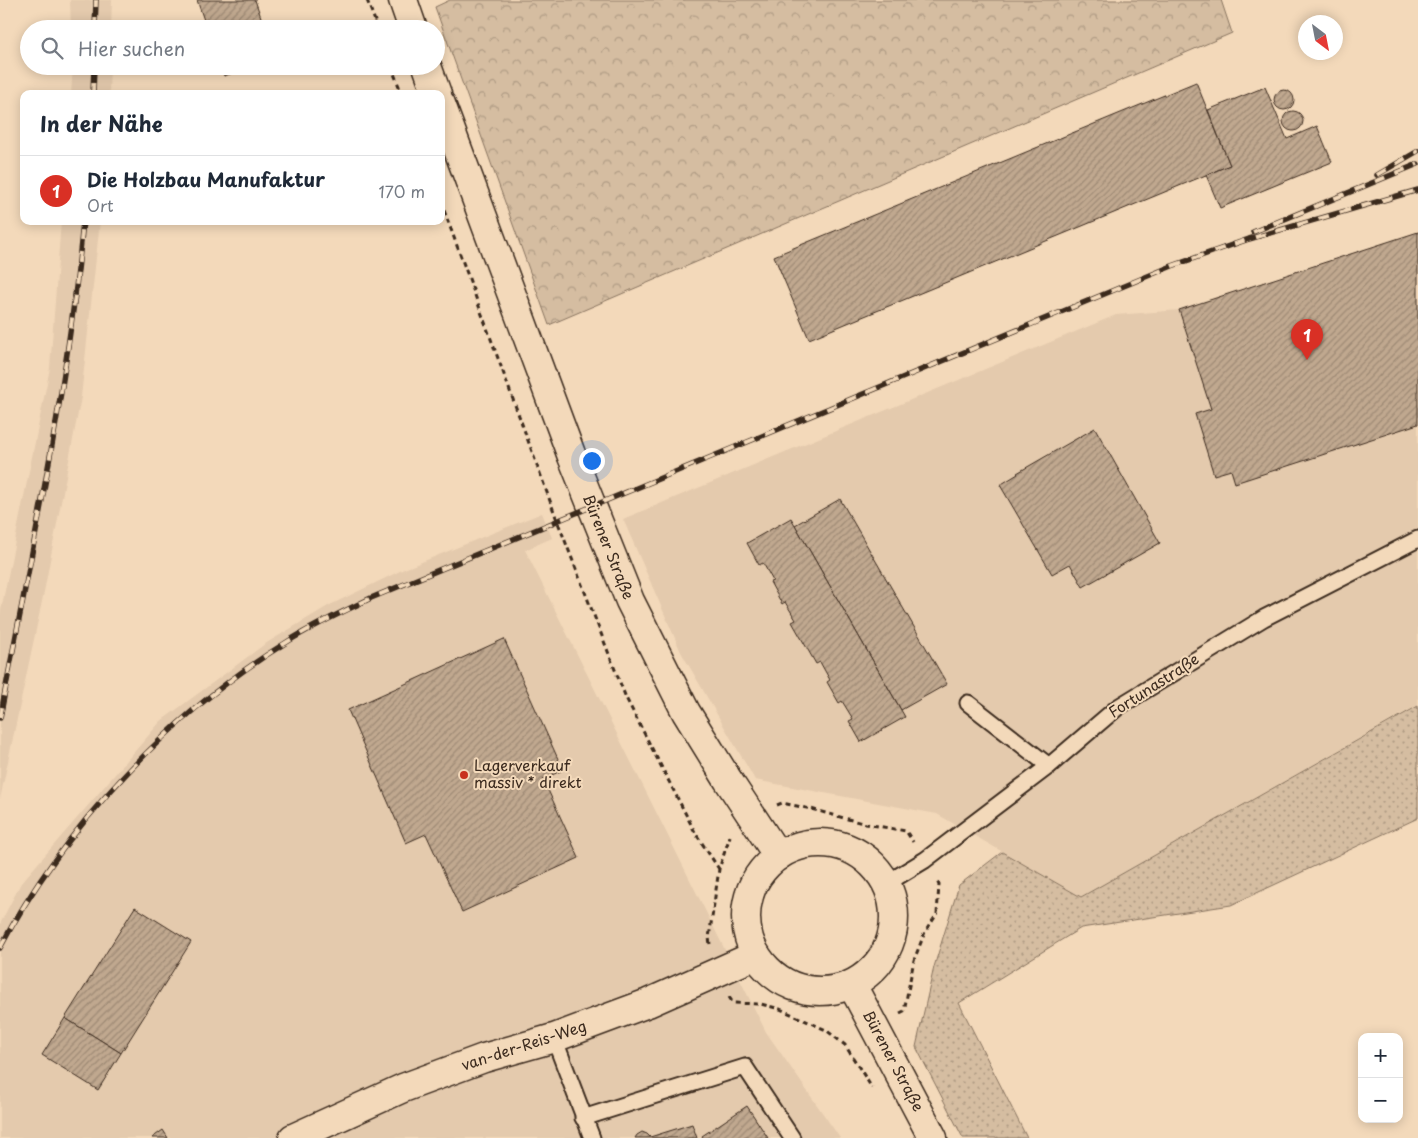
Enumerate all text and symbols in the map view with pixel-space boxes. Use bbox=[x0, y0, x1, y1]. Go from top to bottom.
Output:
north arrow bbox=[1298, 15, 1343, 60]
search box bbox=[20, 20, 445, 75]
icon: search bbox=[38, 34, 66, 62]
text: Hier suchen bbox=[78, 34, 185, 62]
text: In der Nähe bbox=[40, 107, 162, 139]
text: Die Holzbau Manufaktur bbox=[87, 165, 325, 193]
text: 1 bbox=[52, 179, 60, 203]
text: 170 m bbox=[379, 179, 425, 203]
text: Ort bbox=[87, 193, 114, 217]
pin: 1 bbox=[1291, 319, 1323, 360]
your location bbox=[579, 448, 605, 474]
street label: Bürener Straße bbox=[578, 490, 641, 603]
street label: Fortunastraße bbox=[1103, 647, 1203, 723]
place label: Lagerverkauf massiv * direkt bbox=[474, 753, 582, 793]
marker: Lagerverkauf massiv * direkt bbox=[458, 769, 470, 781]
street label: Bürener Straße bbox=[858, 1006, 931, 1115]
street label: van-der-Reis-Weg bbox=[458, 1014, 589, 1076]
map controls bbox=[1358, 1033, 1403, 1123]
button: + bbox=[1358, 1033, 1403, 1078]
button: − bbox=[1358, 1078, 1403, 1123]

